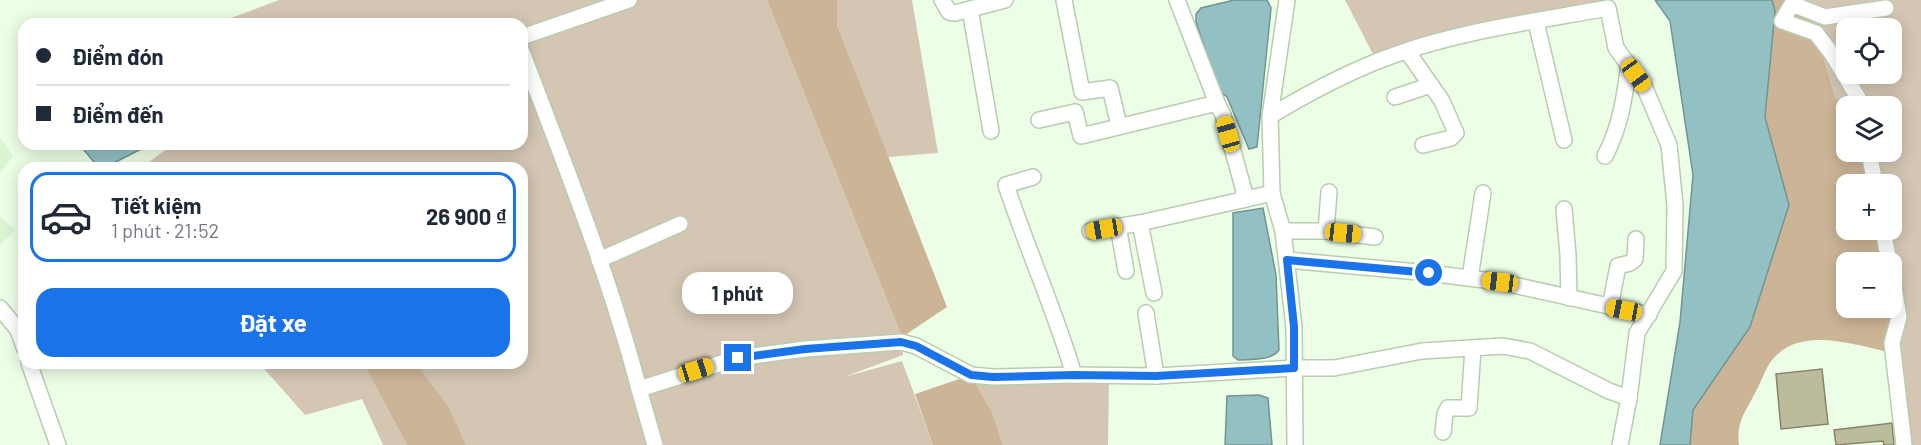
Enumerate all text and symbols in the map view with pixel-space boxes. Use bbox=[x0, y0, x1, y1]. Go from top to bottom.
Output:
map controls bbox=[1836, 18, 1902, 318]
button: locate bbox=[1836, 18, 1902, 84]
text: Điểm đón bbox=[72, 43, 164, 69]
car bbox=[1618, 55, 1654, 95]
button: layers bbox=[1836, 96, 1902, 162]
text: Điểm đến bbox=[72, 101, 164, 127]
car bbox=[1214, 114, 1242, 154]
button: + bbox=[1836, 174, 1902, 240]
icon: car bbox=[39, 190, 93, 244]
text: Tiết kiệm bbox=[111, 192, 202, 218]
text: 26 900 ₫ bbox=[426, 203, 507, 229]
car bbox=[1085, 217, 1123, 241]
text: 1 phút · 21:52 bbox=[111, 218, 219, 242]
car bbox=[1324, 222, 1362, 244]
button: − bbox=[1836, 252, 1902, 318]
route start bbox=[1415, 259, 1442, 286]
callout: 1 phút bbox=[682, 271, 794, 313]
car bbox=[1481, 271, 1519, 293]
text: 1 phút bbox=[712, 281, 763, 305]
button: Đặt xe bbox=[36, 288, 510, 357]
car bbox=[1605, 298, 1643, 322]
route end bbox=[724, 344, 751, 371]
car bbox=[676, 356, 716, 384]

